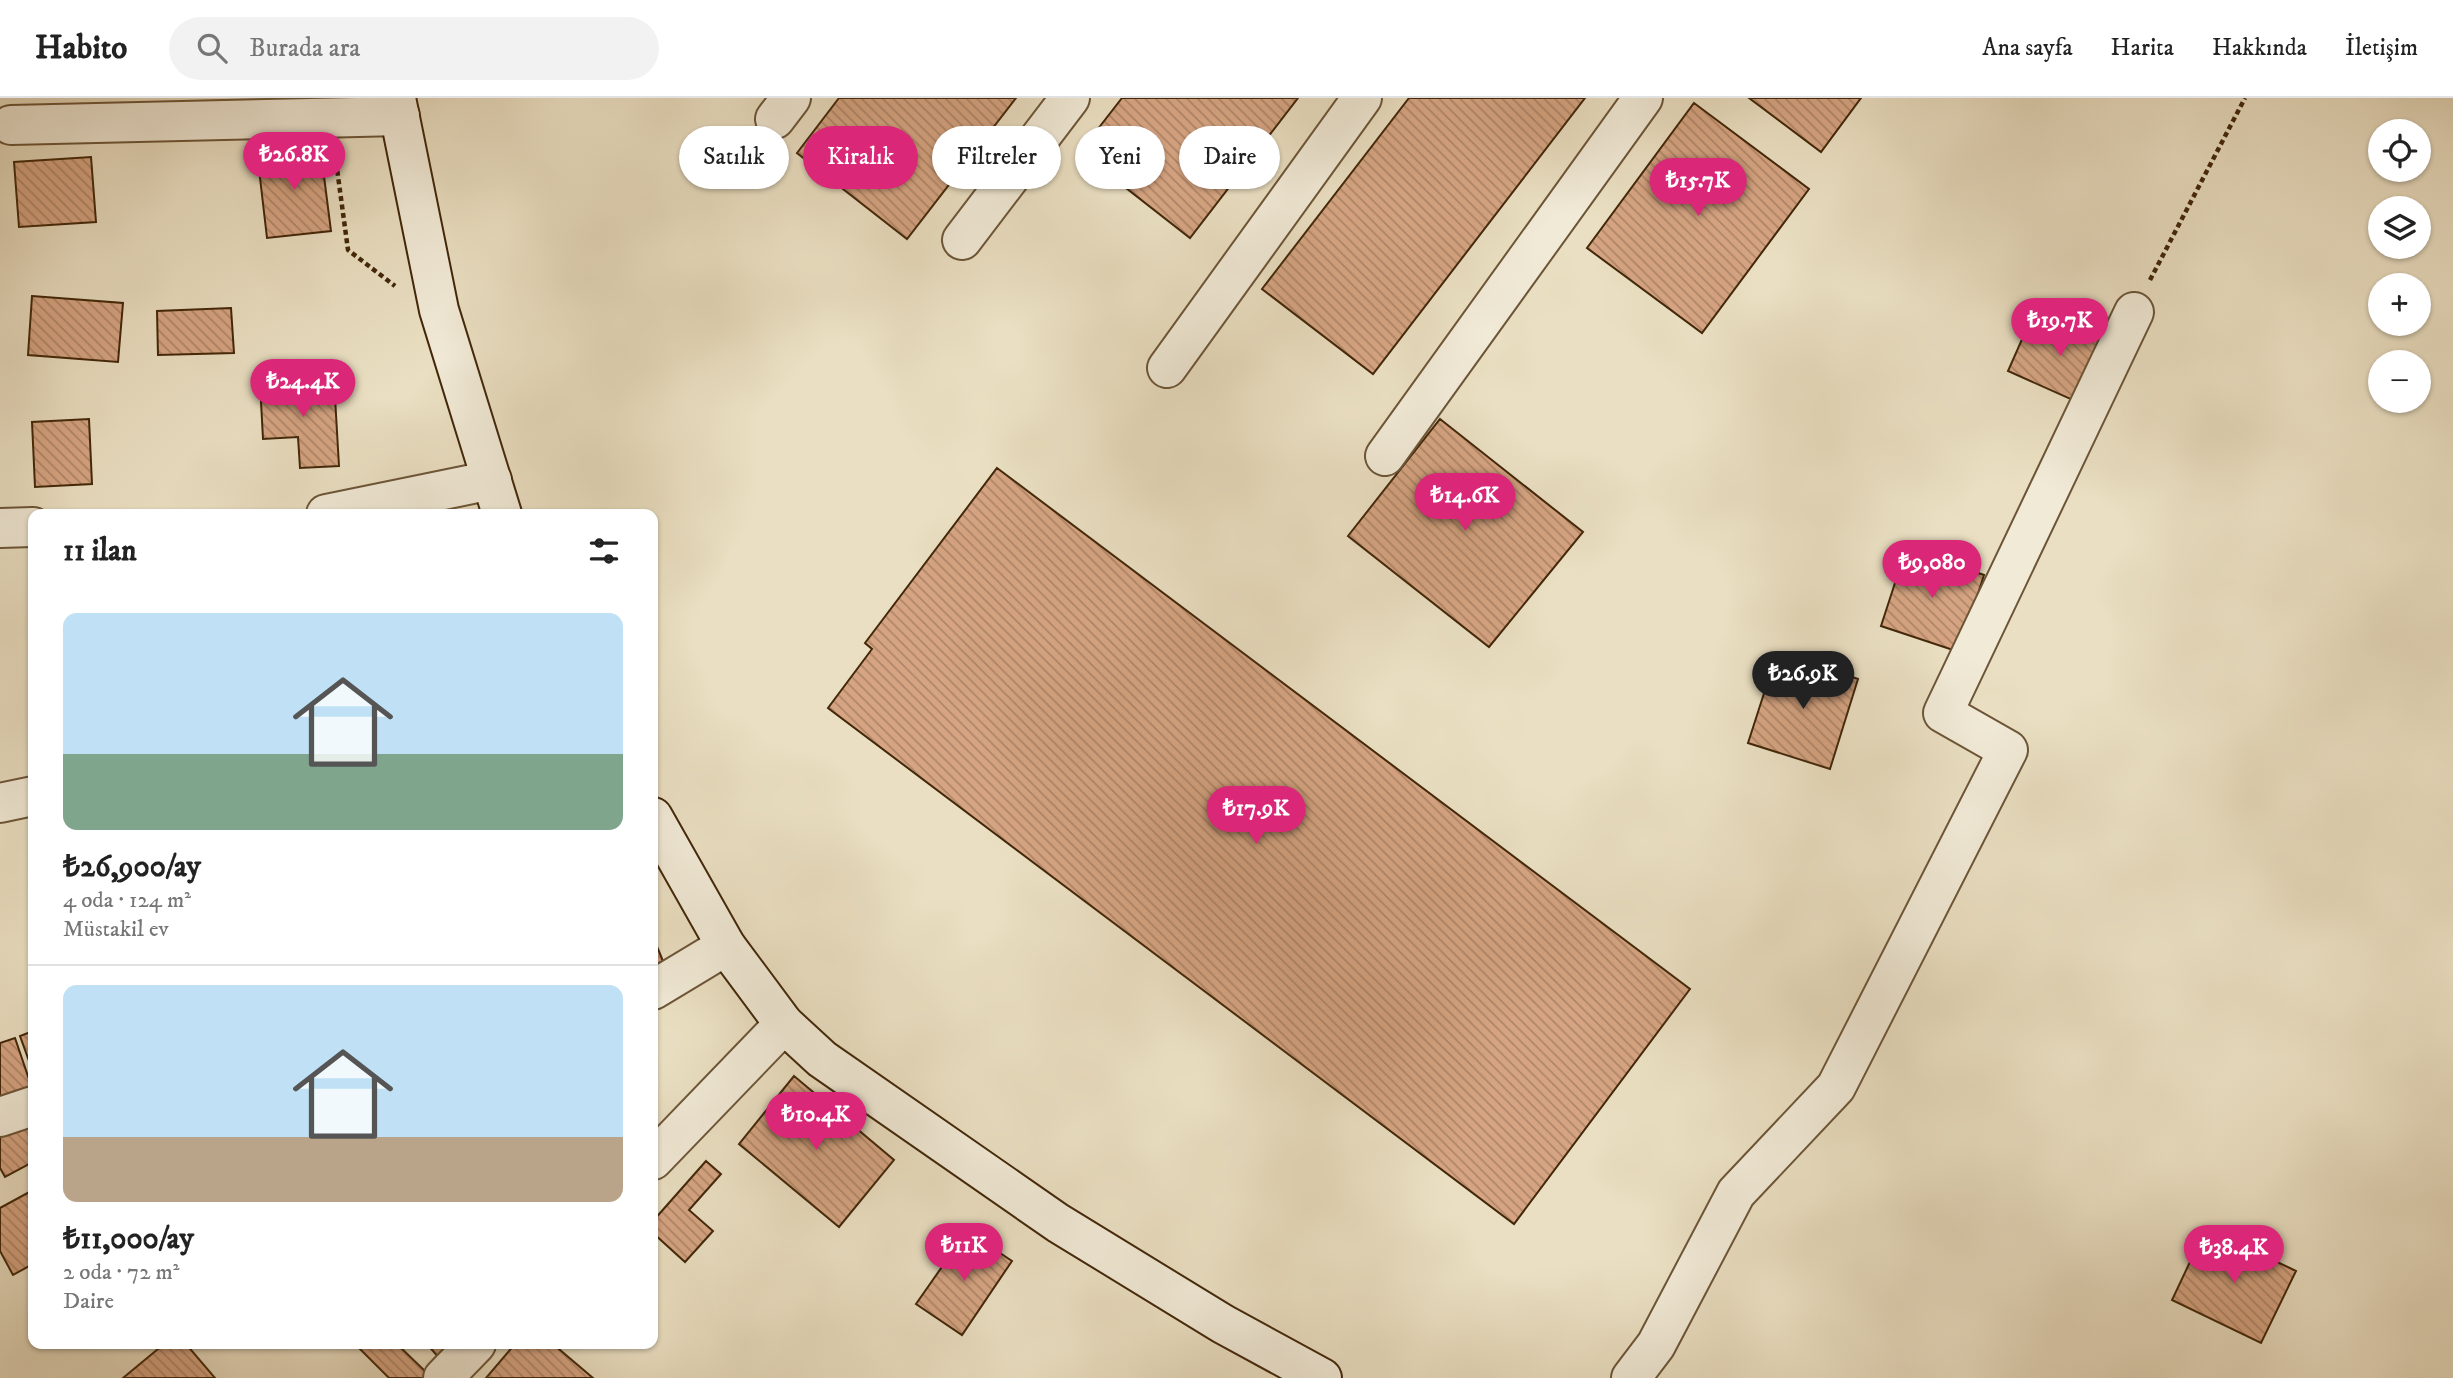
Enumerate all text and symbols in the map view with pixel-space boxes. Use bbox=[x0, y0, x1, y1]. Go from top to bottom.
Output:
search box bbox=[169, 17, 659, 80]
text: Habito bbox=[35, 28, 127, 69]
icon: search bbox=[193, 29, 231, 67]
text: Burada ara bbox=[249, 32, 360, 65]
text: Ana sayfa bbox=[1982, 33, 2073, 63]
text: Harita bbox=[2111, 33, 2174, 63]
text: Hakkında bbox=[2212, 33, 2307, 63]
text: İletişim bbox=[2345, 33, 2418, 63]
map controls bbox=[2368, 119, 2431, 413]
button: locate bbox=[2368, 119, 2431, 182]
chip: Satılık bbox=[679, 126, 789, 189]
chip: Kiralık bbox=[803, 126, 918, 189]
chip: Filtreler bbox=[932, 126, 1061, 189]
chip: Yeni bbox=[1075, 126, 1165, 189]
chip: Daire bbox=[1179, 126, 1280, 189]
pin: ₺26.8K bbox=[237, 132, 351, 192]
text: ₺26.8K bbox=[259, 140, 329, 169]
pin: ₺15.7K bbox=[1641, 158, 1755, 218]
text: ₺15.7K bbox=[1666, 166, 1730, 195]
button: layers bbox=[2368, 196, 2431, 259]
button: + bbox=[2368, 273, 2431, 336]
pin: ₺19.7K bbox=[2003, 299, 2117, 358]
text: ₺19.7K bbox=[2027, 306, 2093, 335]
button: − bbox=[2368, 350, 2431, 413]
pin: ₺24.4K bbox=[246, 360, 360, 419]
text: ₺24.4K bbox=[266, 367, 340, 396]
pin: ₺14.6K bbox=[1408, 474, 1522, 533]
text: ₺14.6K bbox=[1431, 481, 1499, 510]
icon: filters bbox=[585, 532, 623, 570]
text: 11 ilan bbox=[63, 533, 137, 570]
pin: ₺9,080 bbox=[1875, 540, 1989, 600]
text: ₺9,080 bbox=[1898, 548, 1966, 577]
pin: ₺26.9K bbox=[1746, 652, 1860, 711]
icon: home bbox=[280, 659, 406, 785]
text: ₺26.9K bbox=[1768, 659, 1838, 688]
pin: ₺17.9K bbox=[1199, 786, 1313, 846]
text: ₺17.9K bbox=[1223, 794, 1289, 823]
text: ₺26,900/ay bbox=[63, 849, 201, 886]
text: 4 oda · 124 m² bbox=[63, 886, 191, 915]
text: Müstakil ev bbox=[63, 915, 169, 944]
icon: home bbox=[280, 1031, 406, 1157]
pin: ₺10.4K bbox=[759, 1093, 873, 1152]
text: ₺10.4K bbox=[782, 1100, 850, 1129]
text: ₺11,000/ay bbox=[63, 1221, 194, 1258]
pin: ₺11K bbox=[923, 1224, 1005, 1283]
pin: ₺38.4K bbox=[2177, 1226, 2291, 1285]
text: ₺11K bbox=[941, 1231, 987, 1260]
text: ₺38.4K bbox=[2200, 1233, 2268, 1262]
text: 2 oda · 72 m² bbox=[63, 1258, 179, 1287]
text: Daire bbox=[63, 1287, 114, 1316]

